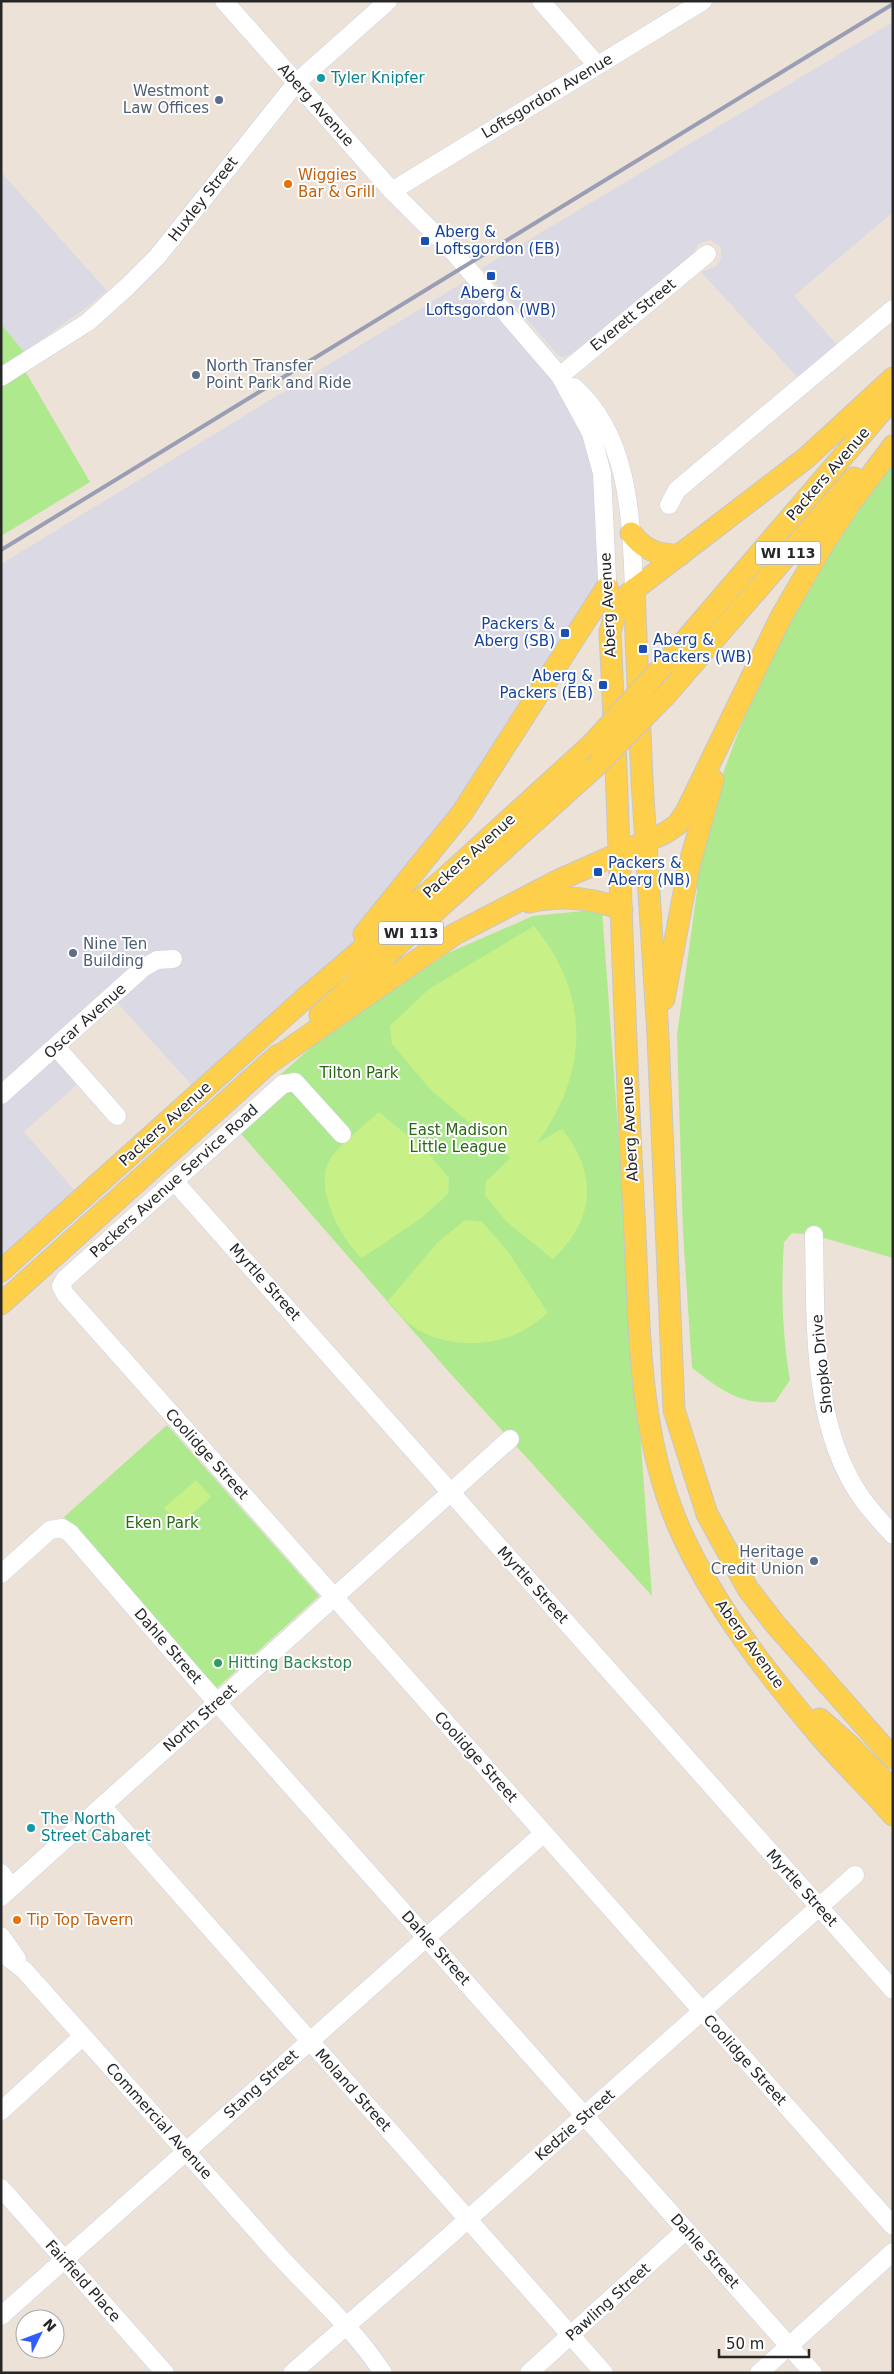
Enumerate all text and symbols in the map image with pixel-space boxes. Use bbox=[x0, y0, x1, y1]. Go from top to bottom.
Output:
street label: Loftsgordon Avenue bbox=[478, 50, 616, 142]
street label: Aberg Avenue bbox=[274, 60, 358, 150]
place label: Tyler Knipfer bbox=[330, 69, 426, 87]
marker: Tyler Knipfer bbox=[315, 72, 327, 84]
place label: Westmont Law Offices bbox=[123, 82, 209, 117]
marker: Westmont Law Offices bbox=[213, 94, 225, 106]
street label: Huxley Street bbox=[164, 153, 242, 245]
place label: Wiggies Bar & Grill bbox=[298, 166, 375, 201]
marker: Wiggies Bar & Grill bbox=[282, 178, 294, 190]
place label: Aberg & Loftsgordon (EB) bbox=[435, 223, 560, 258]
marker: Aberg & Loftsgordon (EB) bbox=[419, 235, 431, 247]
marker: Aberg & Loftsgordon (WB) bbox=[485, 270, 497, 282]
street label: Everett Street bbox=[587, 275, 679, 355]
place label: Aberg & Loftsgordon (WB) bbox=[426, 284, 556, 319]
place label: North Transfer Point Park and Ride bbox=[206, 357, 352, 392]
marker: North Transfer Point Park and Ride bbox=[190, 369, 202, 381]
street label: Packers Avenue bbox=[783, 424, 873, 524]
road number: WI 113 bbox=[756, 542, 820, 564]
street label: Aberg Avenue bbox=[596, 552, 620, 658]
place label: Packers & Aberg (SB) bbox=[474, 615, 555, 650]
marker: Packers & Aberg (SB) bbox=[559, 627, 571, 639]
place label: Aberg & Packers (WB) bbox=[653, 631, 752, 666]
marker: Aberg & Packers (WB) bbox=[637, 643, 649, 655]
place label: Aberg & Packers (EB) bbox=[500, 667, 593, 702]
marker: Aberg & Packers (EB) bbox=[597, 679, 609, 691]
street label: Packers Avenue bbox=[419, 810, 519, 902]
place label: Packers & Aberg (NB) bbox=[608, 854, 690, 889]
marker: Packers & Aberg (NB) bbox=[592, 866, 604, 878]
road number: WI 113 bbox=[378, 921, 444, 944]
place label: Nine Ten Building bbox=[83, 935, 147, 970]
marker: Nine Ten Building bbox=[67, 947, 79, 959]
street label: Oscar Avenue bbox=[40, 980, 130, 1062]
park label: Tilton Park bbox=[319, 1064, 399, 1082]
street label: Aberg Avenue bbox=[618, 1076, 642, 1182]
street label: Packers Avenue bbox=[115, 1078, 215, 1170]
street label: Packers Avenue Service Road bbox=[86, 1101, 262, 1261]
park label: East Madison Little League bbox=[408, 1121, 508, 1156]
street label: Myrtle Street bbox=[226, 1240, 304, 1324]
street label: Shopko Drive bbox=[808, 1313, 836, 1415]
street label: Coolidge Street bbox=[162, 1405, 253, 1503]
park label: Eken Park bbox=[125, 1514, 199, 1532]
street label: Myrtle Street bbox=[494, 1543, 572, 1627]
place label: Heritage Credit Union bbox=[711, 1543, 804, 1578]
marker: Heritage Credit Union bbox=[808, 1555, 820, 1567]
street label: Aberg Avenue bbox=[712, 1596, 788, 1692]
street label: Dahle Street bbox=[130, 1605, 206, 1687]
place label: Hitting Backstop bbox=[228, 1654, 352, 1672]
marker: Hitting Backstop bbox=[212, 1657, 224, 1669]
street label: North Street bbox=[160, 1680, 240, 1756]
street label: Coolidge Street bbox=[431, 1708, 522, 1806]
place label: The North Street Cabaret bbox=[40, 1810, 151, 1845]
marker: The North Street Cabaret bbox=[25, 1822, 37, 1834]
street label: Myrtle Street bbox=[763, 1846, 841, 1930]
street label: Dahle Street bbox=[398, 1907, 474, 1989]
place label: Tip Top Tavern bbox=[26, 1911, 134, 1929]
marker: Tip Top Tavern bbox=[11, 1914, 23, 1926]
street label: Coolidge Street bbox=[700, 2011, 791, 2109]
street label: Moland Street bbox=[311, 2045, 395, 2135]
street label: Stang Street bbox=[220, 2046, 302, 2122]
street label: Commercial Avenue bbox=[102, 2059, 216, 2183]
street label: Kedzie Street bbox=[532, 2086, 619, 2164]
street label: Dahle Street bbox=[667, 2210, 743, 2292]
street label: Fairfield Place bbox=[42, 2236, 124, 2326]
street label: Pawling Street bbox=[562, 2259, 654, 2345]
north arrow bbox=[15, 2309, 65, 2359]
text: N bbox=[40, 2316, 60, 2335]
scale bar bbox=[719, 2326, 809, 2358]
text: 50 m bbox=[726, 2335, 764, 2353]

